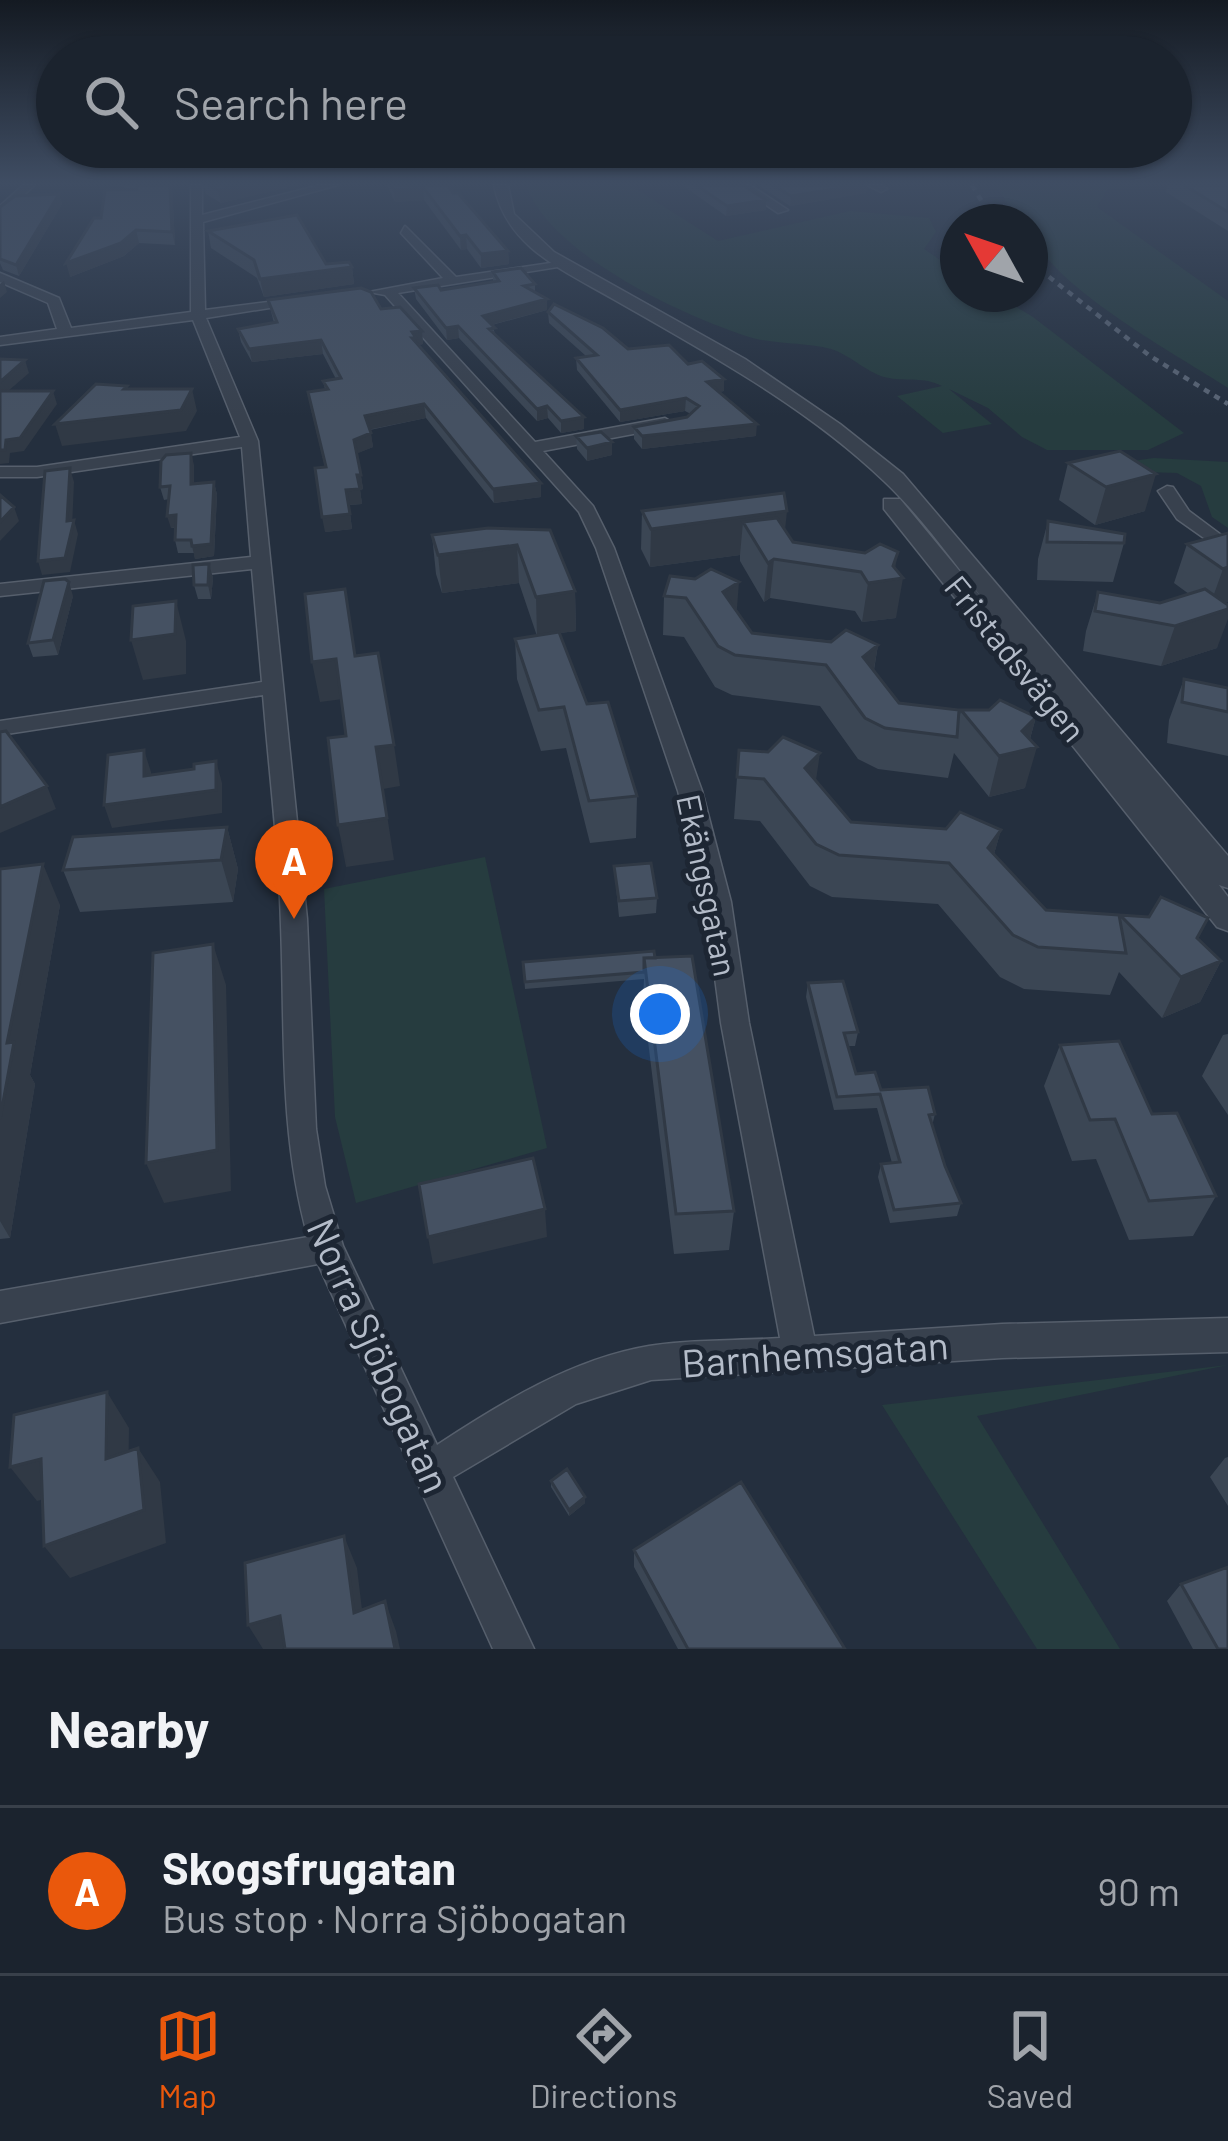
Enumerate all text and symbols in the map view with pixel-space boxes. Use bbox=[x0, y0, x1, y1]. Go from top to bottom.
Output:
search box bbox=[36, 36, 1192, 168]
icon: search bbox=[78, 69, 144, 135]
text: Search here bbox=[174, 75, 408, 129]
north arrow bbox=[940, 204, 1048, 312]
street label: Fristadsvägen bbox=[937, 567, 1095, 749]
street label: Ekängsgatan bbox=[669, 790, 747, 980]
pin: A bbox=[255, 820, 333, 919]
your location bbox=[630, 984, 690, 1044]
street label: Norra Sjöbogatan bbox=[299, 1211, 461, 1499]
street label: Barnhemsgatan bbox=[680, 1320, 950, 1386]
text: Nearby bbox=[48, 1697, 209, 1758]
text: Skogsfrugatan bbox=[162, 1840, 456, 1894]
text: A bbox=[74, 1867, 100, 1914]
text: 90 m bbox=[1098, 1867, 1180, 1914]
text: Bus stop · Norra Sjöbogatan bbox=[162, 1894, 627, 1941]
tab: Map bbox=[155, 2003, 221, 2115]
tab: Directions bbox=[530, 2003, 677, 2115]
tab: Saved bbox=[987, 2003, 1073, 2115]

